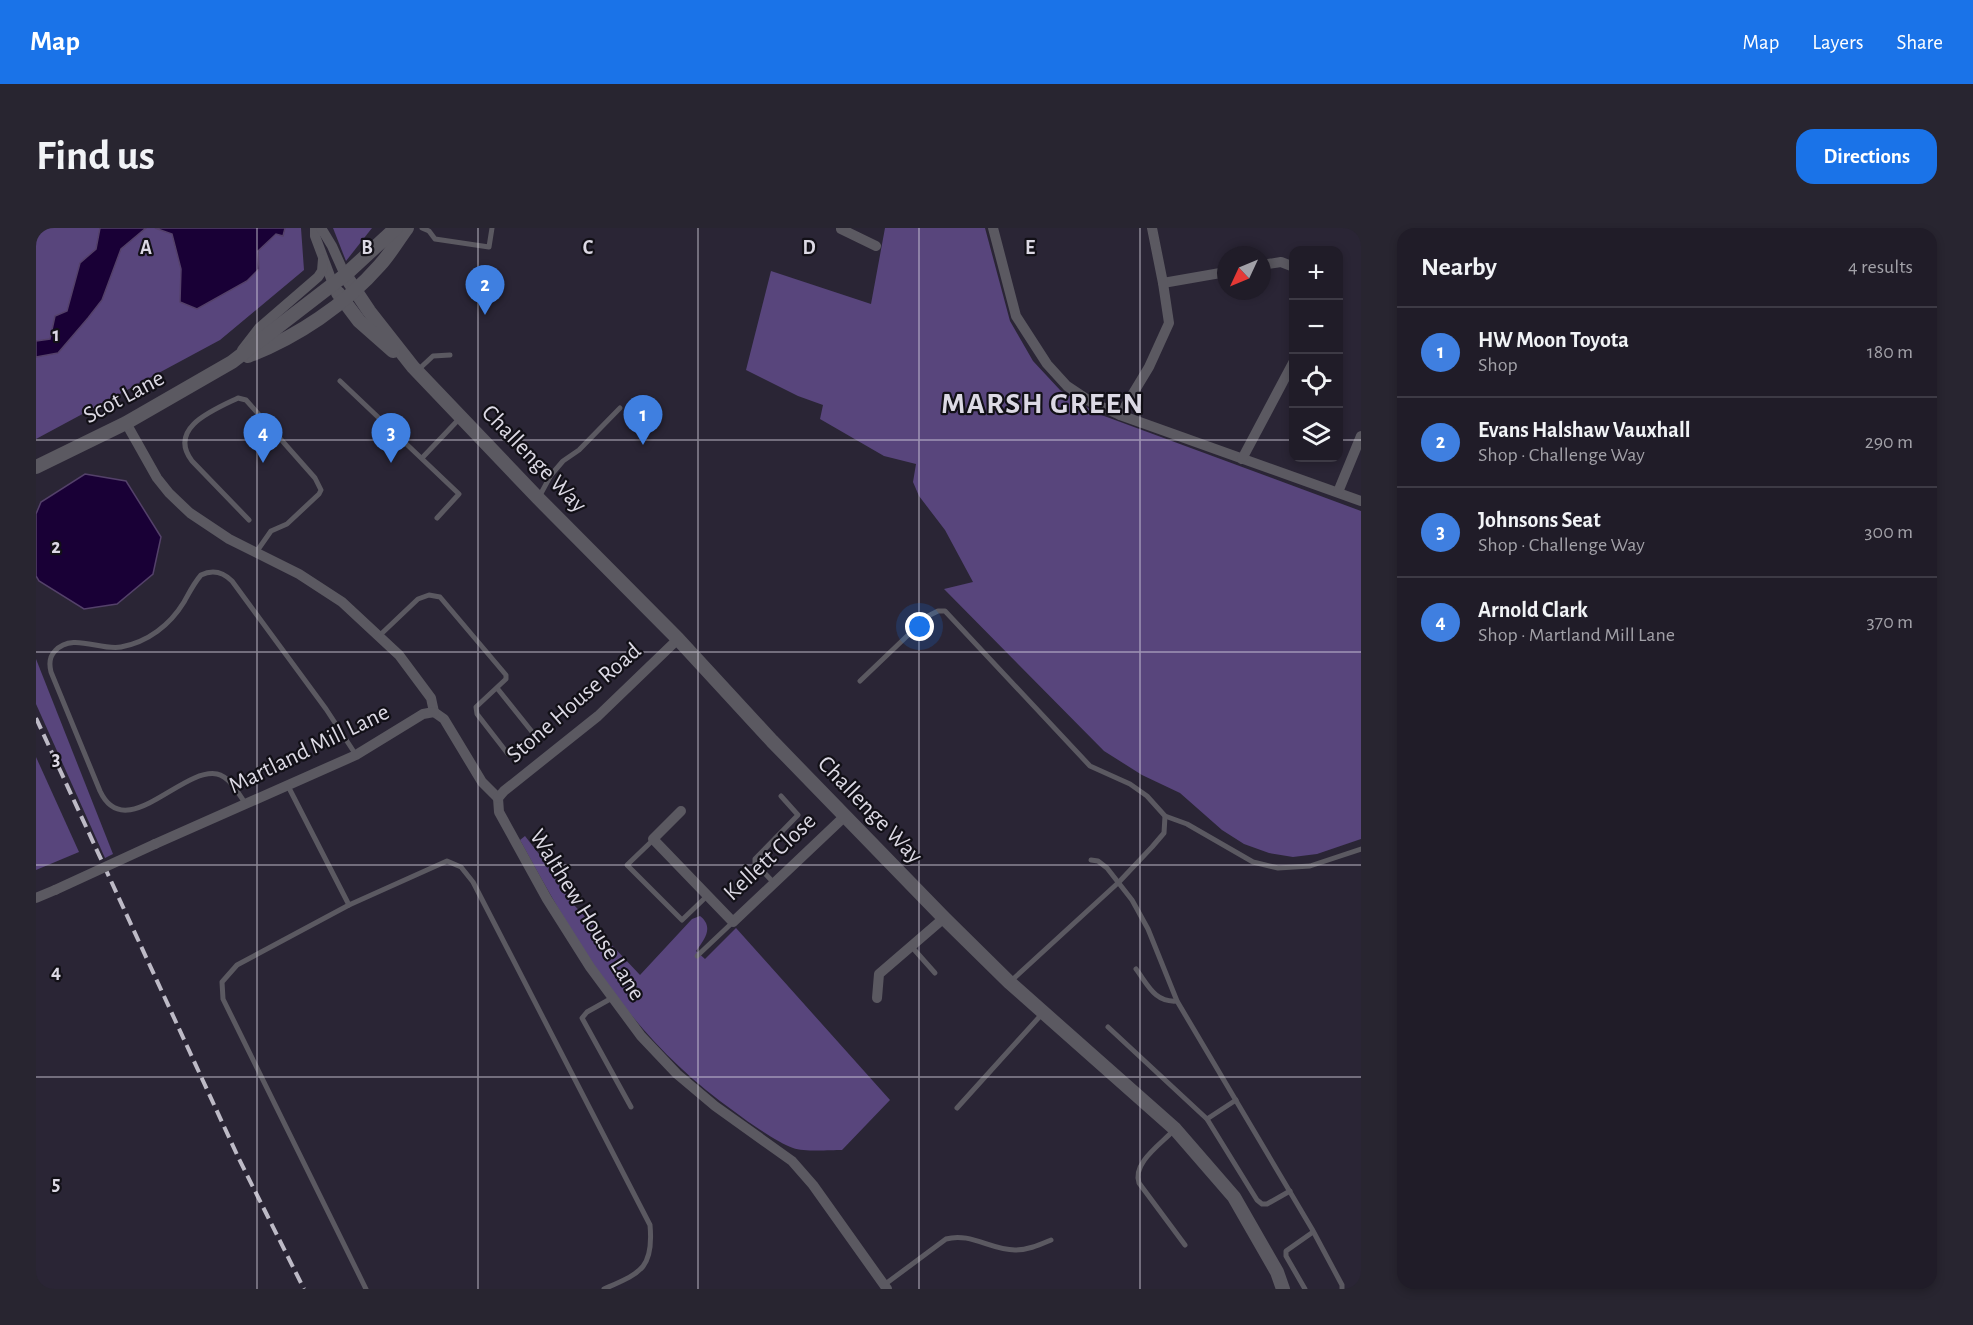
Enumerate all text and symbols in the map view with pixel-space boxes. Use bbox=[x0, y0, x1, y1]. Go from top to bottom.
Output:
text: Map bbox=[30, 28, 80, 56]
text: Map bbox=[1743, 32, 1779, 53]
text: Layers bbox=[1812, 32, 1863, 53]
text: Share bbox=[1896, 32, 1943, 53]
button: Directions bbox=[1796, 129, 1937, 184]
text: Find us bbox=[36, 135, 155, 177]
text: A bbox=[140, 238, 152, 258]
text: B bbox=[361, 238, 373, 258]
text: C bbox=[583, 238, 594, 258]
text: D bbox=[802, 238, 816, 258]
text: E bbox=[1025, 238, 1035, 258]
north arrow bbox=[1217, 246, 1271, 300]
map controls bbox=[1289, 246, 1343, 462]
button: + bbox=[1289, 246, 1343, 300]
text: Nearby bbox=[1421, 254, 1497, 280]
text: 4 results bbox=[1848, 257, 1913, 277]
pin: 2 bbox=[466, 266, 504, 315]
button: − bbox=[1289, 300, 1343, 354]
text: 1 bbox=[52, 325, 60, 345]
text: HW Moon Toyota bbox=[1478, 329, 1629, 351]
text: 1 bbox=[1437, 342, 1444, 362]
text: 180 m bbox=[1867, 342, 1913, 362]
button: locate bbox=[1289, 354, 1343, 408]
text: Shop bbox=[1478, 355, 1518, 375]
street label: Scot Lane bbox=[80, 366, 168, 428]
district label: MARSH GREEN bbox=[941, 389, 1145, 419]
pin: 1 bbox=[624, 396, 662, 445]
street label: Challenge Way bbox=[477, 401, 591, 517]
button: layers bbox=[1289, 408, 1343, 462]
pin: 4 bbox=[244, 414, 282, 463]
pin: 3 bbox=[372, 414, 410, 463]
text: Evans Halshaw Vauxhall bbox=[1478, 419, 1690, 441]
text: 2 bbox=[1436, 432, 1445, 452]
text: 290 m bbox=[1865, 432, 1913, 452]
text: Shop · Challenge Way bbox=[1478, 445, 1645, 465]
text: Johnsons Seat bbox=[1478, 509, 1601, 531]
text: 3 bbox=[1436, 522, 1445, 542]
text: 300 m bbox=[1864, 522, 1913, 542]
text: Shop · Challenge Way bbox=[1478, 535, 1645, 555]
text: 2 bbox=[51, 537, 61, 557]
text: Arnold Clark bbox=[1478, 599, 1588, 621]
your location bbox=[905, 612, 934, 641]
text: 4 bbox=[1435, 612, 1446, 632]
text: 370 m bbox=[1867, 612, 1913, 632]
text: Shop · Martland Mill Lane bbox=[1478, 625, 1675, 645]
street label: Stone House Road bbox=[502, 638, 646, 768]
street label: Martland Mill Lane bbox=[225, 700, 393, 798]
text: 3 bbox=[52, 749, 60, 769]
street label: Challenge Way bbox=[813, 752, 927, 868]
street label: Kellett Close bbox=[719, 809, 821, 905]
street label: Walthew House Lane bbox=[525, 825, 649, 1005]
text: 4 bbox=[51, 962, 61, 982]
text: 5 bbox=[52, 1174, 60, 1194]

